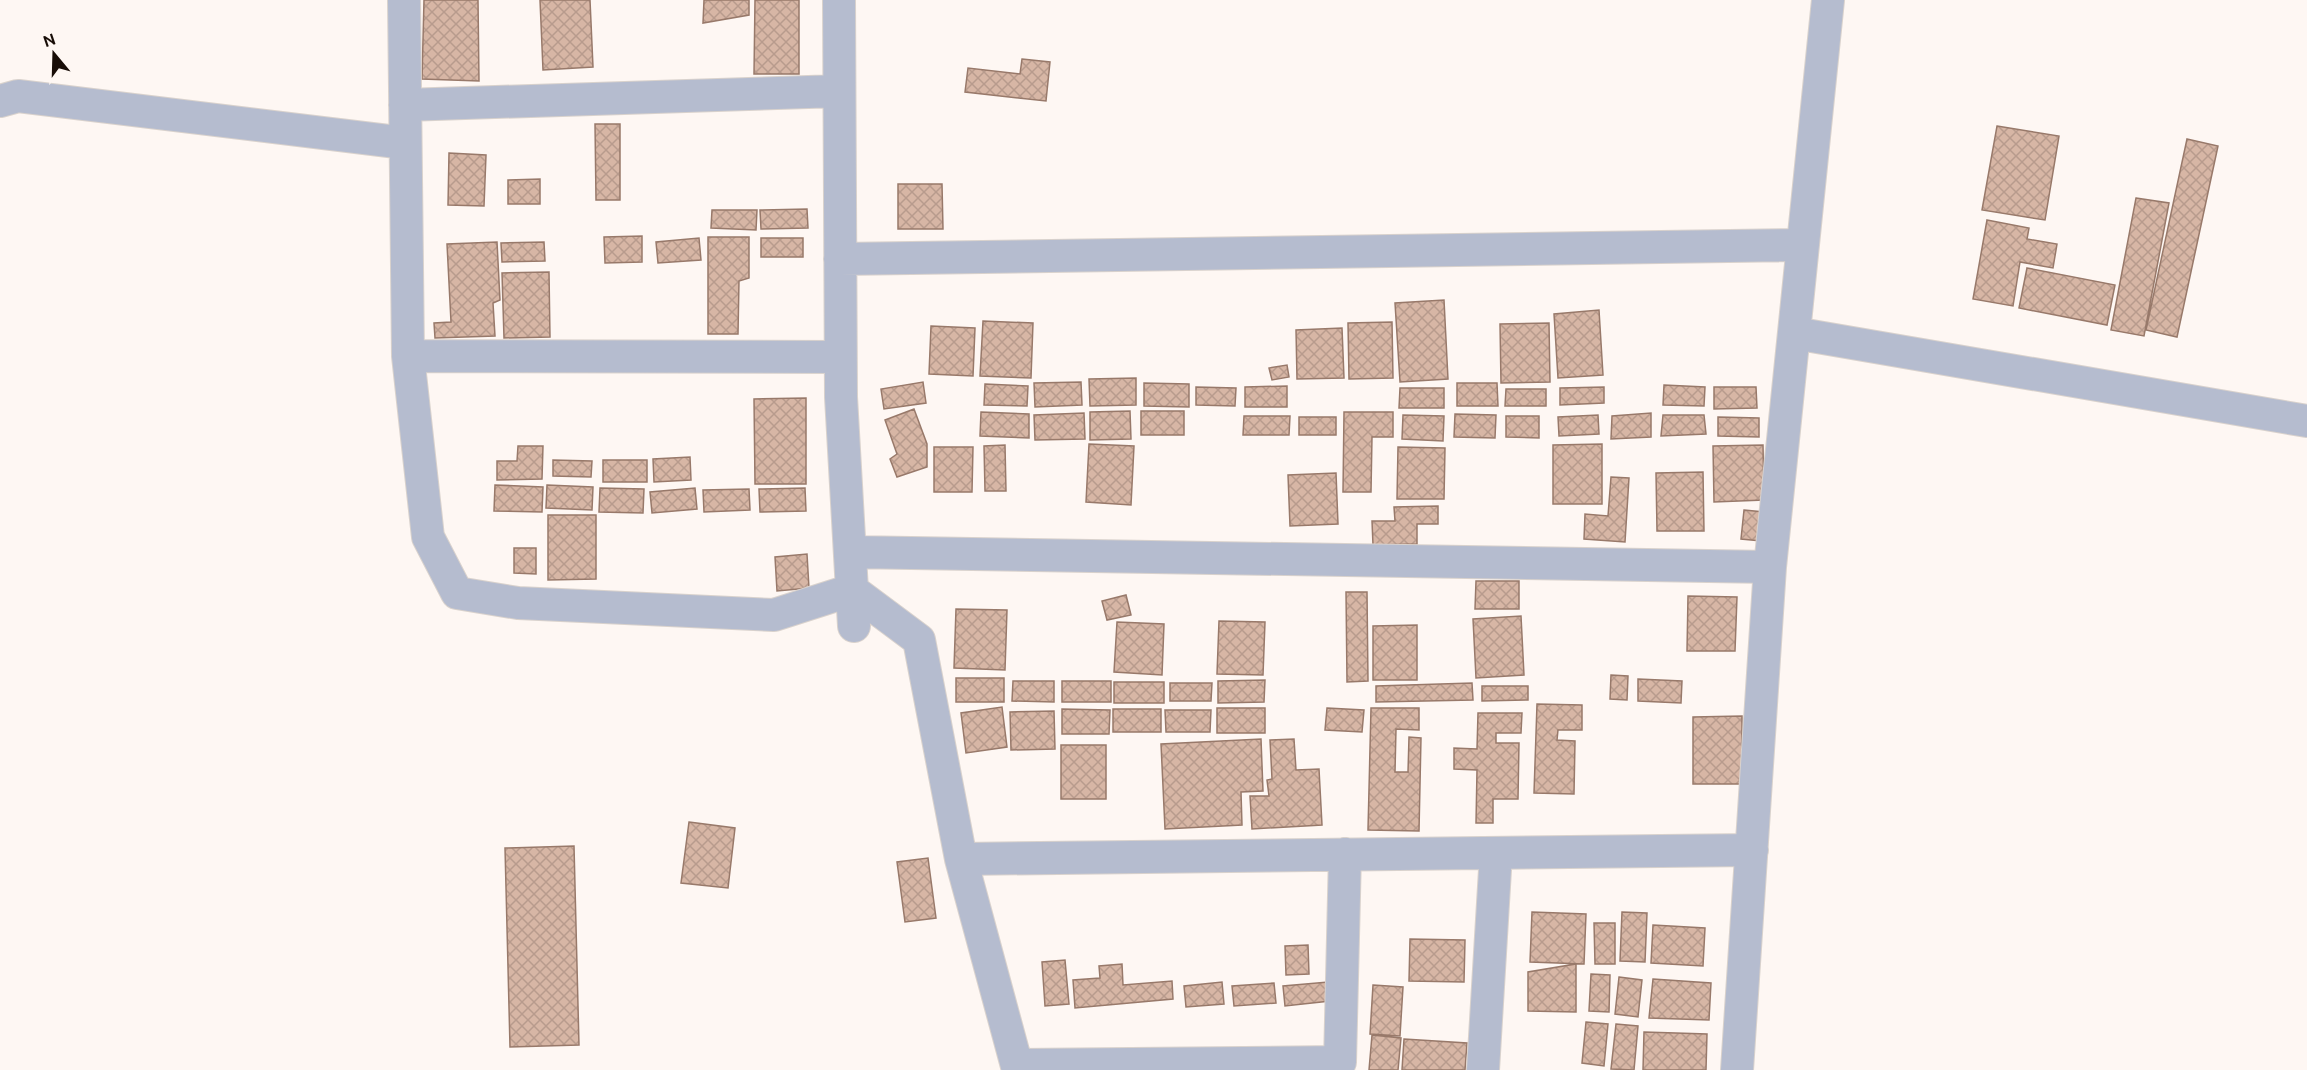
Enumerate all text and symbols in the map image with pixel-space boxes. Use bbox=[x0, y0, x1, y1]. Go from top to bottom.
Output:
north arrow bbox=[24, 24, 84, 84]
text: N bbox=[41, 29, 58, 50]

